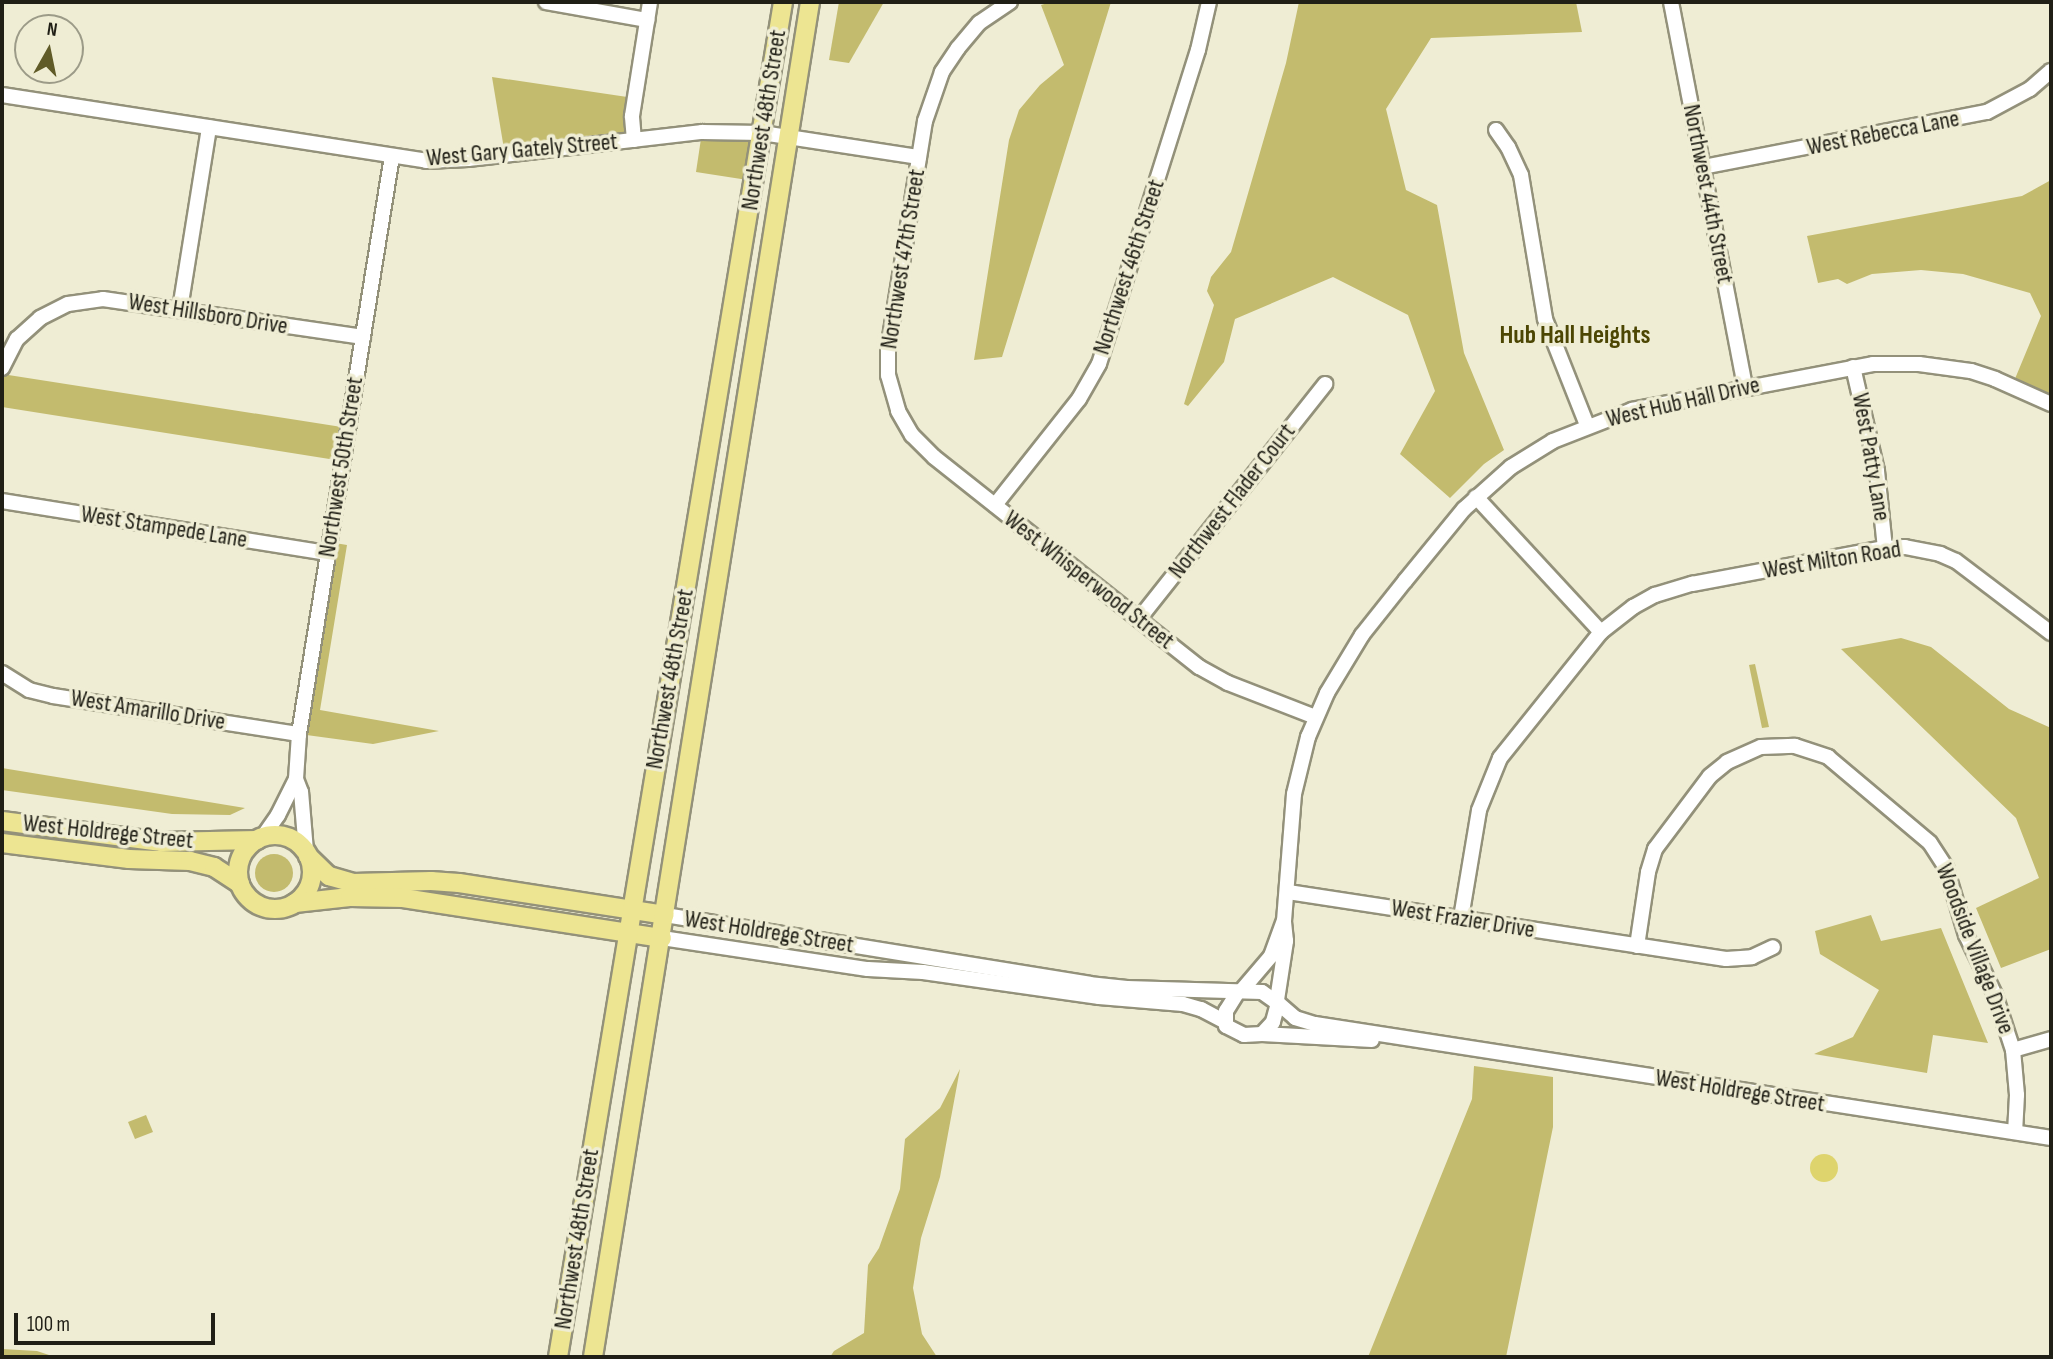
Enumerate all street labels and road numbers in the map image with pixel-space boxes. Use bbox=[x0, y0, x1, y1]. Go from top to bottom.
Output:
street label: Northwest 48th Street bbox=[736, 28, 792, 212]
street label: Northwest 44th Street bbox=[1677, 102, 1739, 286]
street label: West Rebecca Lane bbox=[1804, 104, 1962, 162]
street label: West Gary Gately Street bbox=[425, 127, 619, 173]
street label: Northwest 47th Street bbox=[875, 167, 931, 351]
street label: Northwest 46th Street bbox=[1087, 176, 1171, 358]
street label: West Hillsboro Drive bbox=[126, 287, 290, 341]
street label: West Hub Hall Drive bbox=[1603, 370, 1763, 434]
street label: Northwest 50th Street bbox=[313, 375, 369, 559]
street label: West Patty Lane bbox=[1846, 391, 1896, 523]
street label: Northwest Flader Court bbox=[1163, 418, 1301, 584]
street label: West Stampede Lane bbox=[79, 500, 249, 554]
street label: West Whisperwood Street bbox=[998, 505, 1180, 655]
street label: West Milton Road bbox=[1761, 535, 1903, 585]
street label: Northwest 48th Street bbox=[640, 587, 700, 771]
street label: West Amarillo Drive bbox=[69, 684, 227, 736]
street label: West Holdrege Street bbox=[21, 809, 195, 855]
street label: Woodside Village Drive bbox=[1929, 860, 2021, 1038]
street label: West Frazier Drive bbox=[1389, 893, 1537, 945]
street label: West Holdrege Street bbox=[682, 904, 856, 960]
street label: West Holdrege Street bbox=[1653, 1063, 1827, 1119]
street label: Northwest 48th Street bbox=[549, 1147, 605, 1331]

